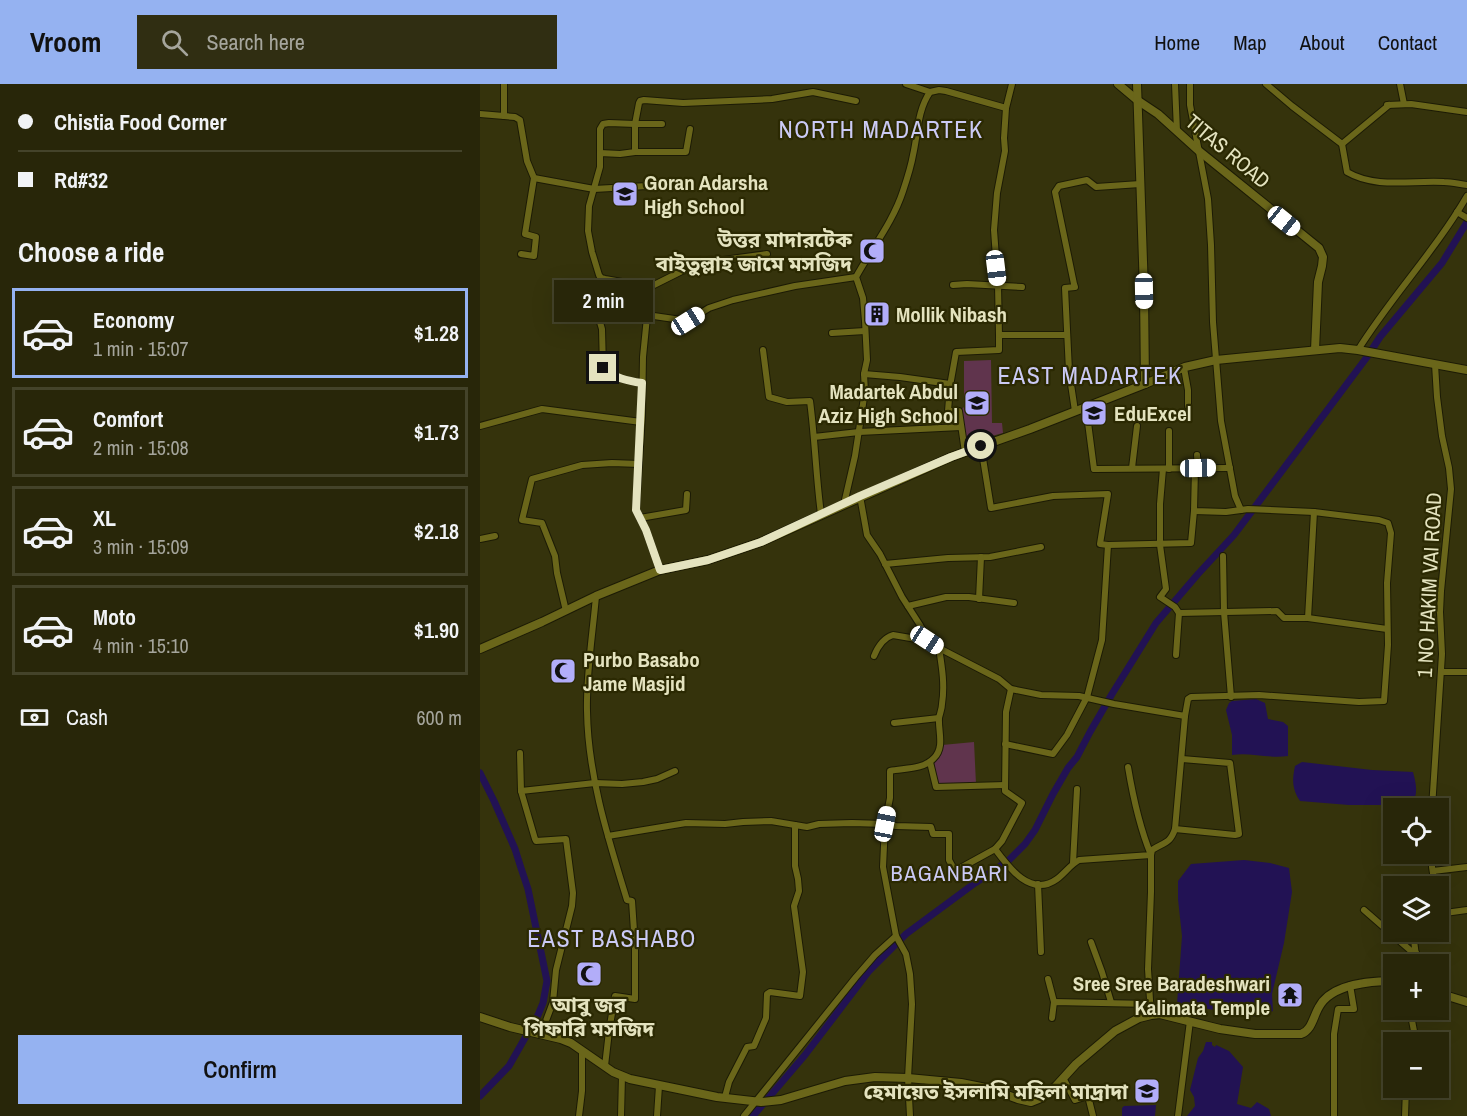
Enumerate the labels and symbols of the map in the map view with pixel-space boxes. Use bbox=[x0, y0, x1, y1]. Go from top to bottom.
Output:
street label: TITAS ROAD bbox=[1180, 107, 1276, 195]
district label: NORTH MADARTEK bbox=[778, 113, 984, 145]
place label: Goran Adarsha High School bbox=[644, 168, 768, 221]
school or university icon: Goran Adarsha High School bbox=[610, 179, 640, 209]
car bbox=[1264, 203, 1304, 239]
place label: উত্তর মাদারটেক বাইতুল্লাহ জামে মসজিদ bbox=[654, 225, 853, 278]
mosque icon: উত্তর মাদারটেক বাইতুল্লাহ জামে মসজিদ bbox=[857, 236, 887, 266]
car bbox=[985, 249, 1007, 287]
car bbox=[1135, 273, 1153, 309]
callout: 2 min bbox=[554, 281, 652, 323]
building icon: Mollik Nibash bbox=[862, 299, 892, 329]
place label: Mollik Nibash bbox=[896, 300, 1007, 329]
car bbox=[668, 304, 708, 338]
route end bbox=[589, 354, 616, 381]
district label: EAST MADARTEK bbox=[997, 359, 1183, 391]
place label: Madartek Abdul Aziz High School bbox=[818, 377, 958, 430]
school or university icon: Madartek Abdul Aziz High School bbox=[962, 388, 992, 418]
school or university icon: EduExcel bbox=[1079, 398, 1109, 428]
place label: EduExcel bbox=[1114, 399, 1192, 428]
route start bbox=[967, 432, 994, 459]
car bbox=[1180, 459, 1216, 477]
street label: 1 NO HAKIM VAI ROAD bbox=[1410, 492, 1448, 678]
car bbox=[907, 623, 947, 657]
place label: Purbo Basabo Jame Masjid bbox=[583, 645, 700, 698]
mosque icon: Purbo Basabo Jame Masjid bbox=[548, 656, 578, 686]
car bbox=[873, 805, 897, 843]
district label: BAGANBARI bbox=[891, 858, 1009, 888]
district label: EAST BASHABO bbox=[527, 922, 697, 954]
mosque icon: আবু জর গিফারি মসজিদ bbox=[574, 959, 604, 989]
place label: Sree Sree Baradeshwari Kalimata Temple bbox=[1073, 969, 1270, 1022]
temple icon: Sree Sree Baradeshwari Kalimata Temple bbox=[1275, 980, 1305, 1010]
place label: আবু জর গিফারি মসজিদ bbox=[523, 990, 655, 1043]
school or university icon: হেমায়েত ইসলামি মহিলা মাদ্রাদা bbox=[1132, 1076, 1162, 1106]
place label: হেমায়েত ইসলামি মহিলা মাদ্রাদা bbox=[864, 1077, 1129, 1106]

